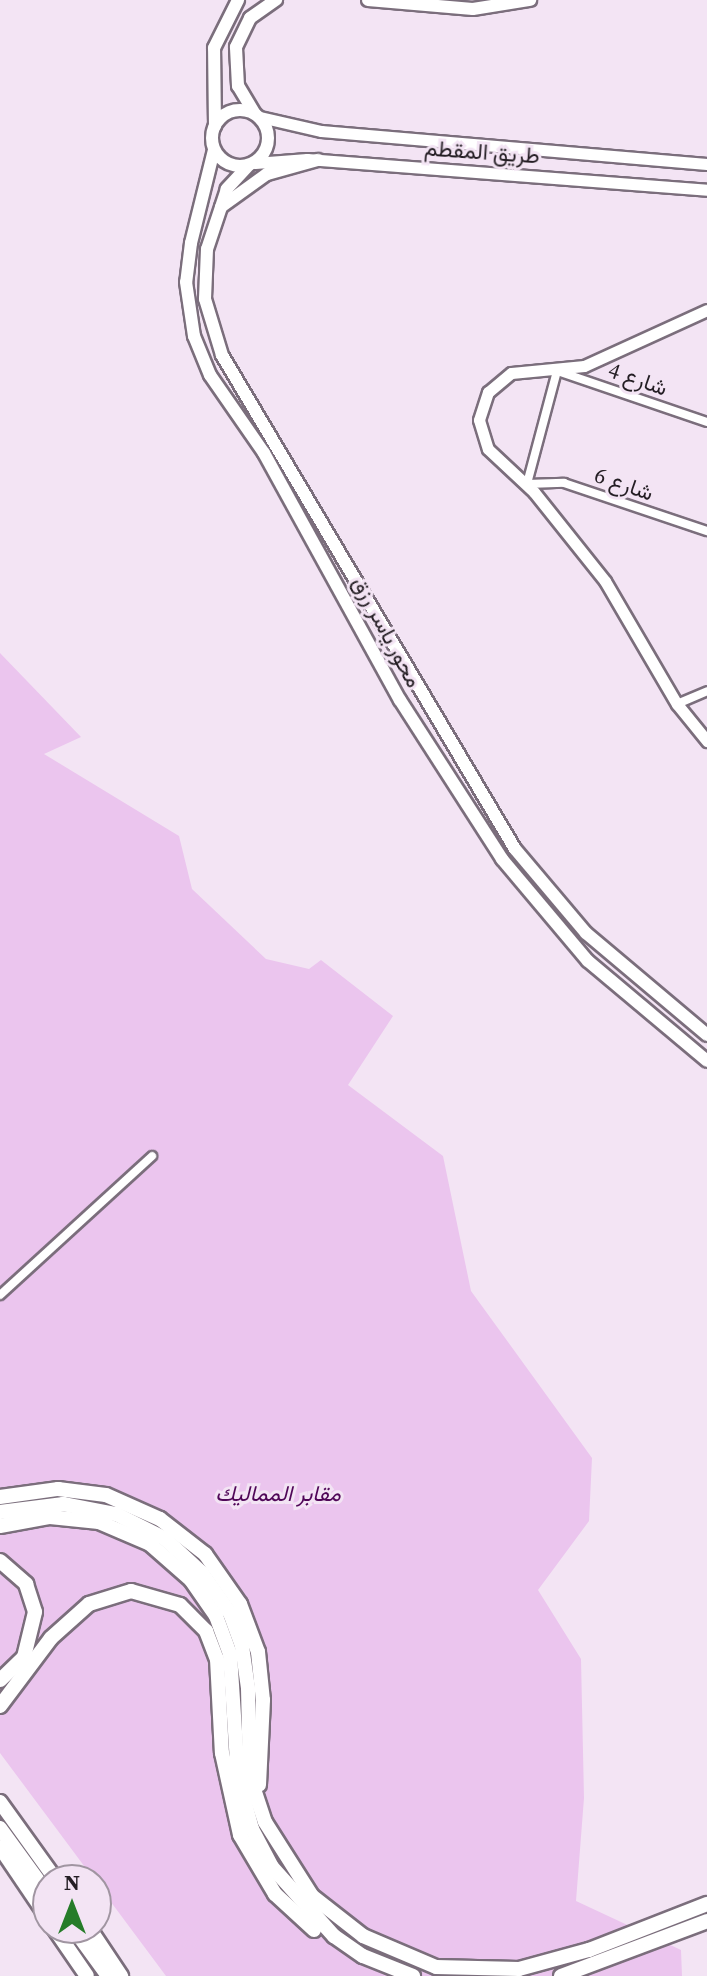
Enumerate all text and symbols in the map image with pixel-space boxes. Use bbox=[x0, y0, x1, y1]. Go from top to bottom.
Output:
street label: طريق المقطم bbox=[423, 135, 541, 169]
street label: شارع 4 bbox=[605, 357, 671, 401]
street label: شارع 6 bbox=[591, 462, 657, 506]
street label: محور ياسر رزق bbox=[347, 572, 427, 692]
park label: مقابر المماليك bbox=[215, 1481, 341, 1507]
north arrow bbox=[32, 1864, 112, 1944]
text: N bbox=[64, 1867, 80, 1897]

